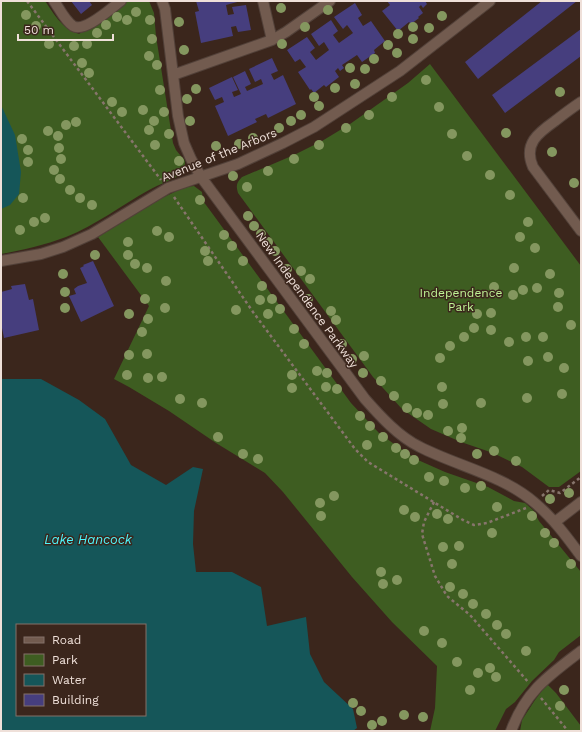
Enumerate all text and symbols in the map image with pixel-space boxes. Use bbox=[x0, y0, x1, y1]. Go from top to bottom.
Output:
scale bar bbox=[18, 16, 113, 42]
text: 50 m bbox=[24, 23, 54, 37]
street label: Avenue of the Arbors bbox=[159, 125, 279, 185]
street label: New Independence Parkway bbox=[253, 229, 361, 371]
park label: Independence Park bbox=[420, 286, 502, 314]
water label: Lake Hancock bbox=[44, 532, 133, 547]
legend bbox=[16, 624, 146, 716]
text: Road bbox=[52, 633, 81, 647]
text: Park bbox=[52, 653, 78, 667]
text: Water bbox=[52, 673, 87, 687]
text: Building bbox=[52, 693, 99, 707]

